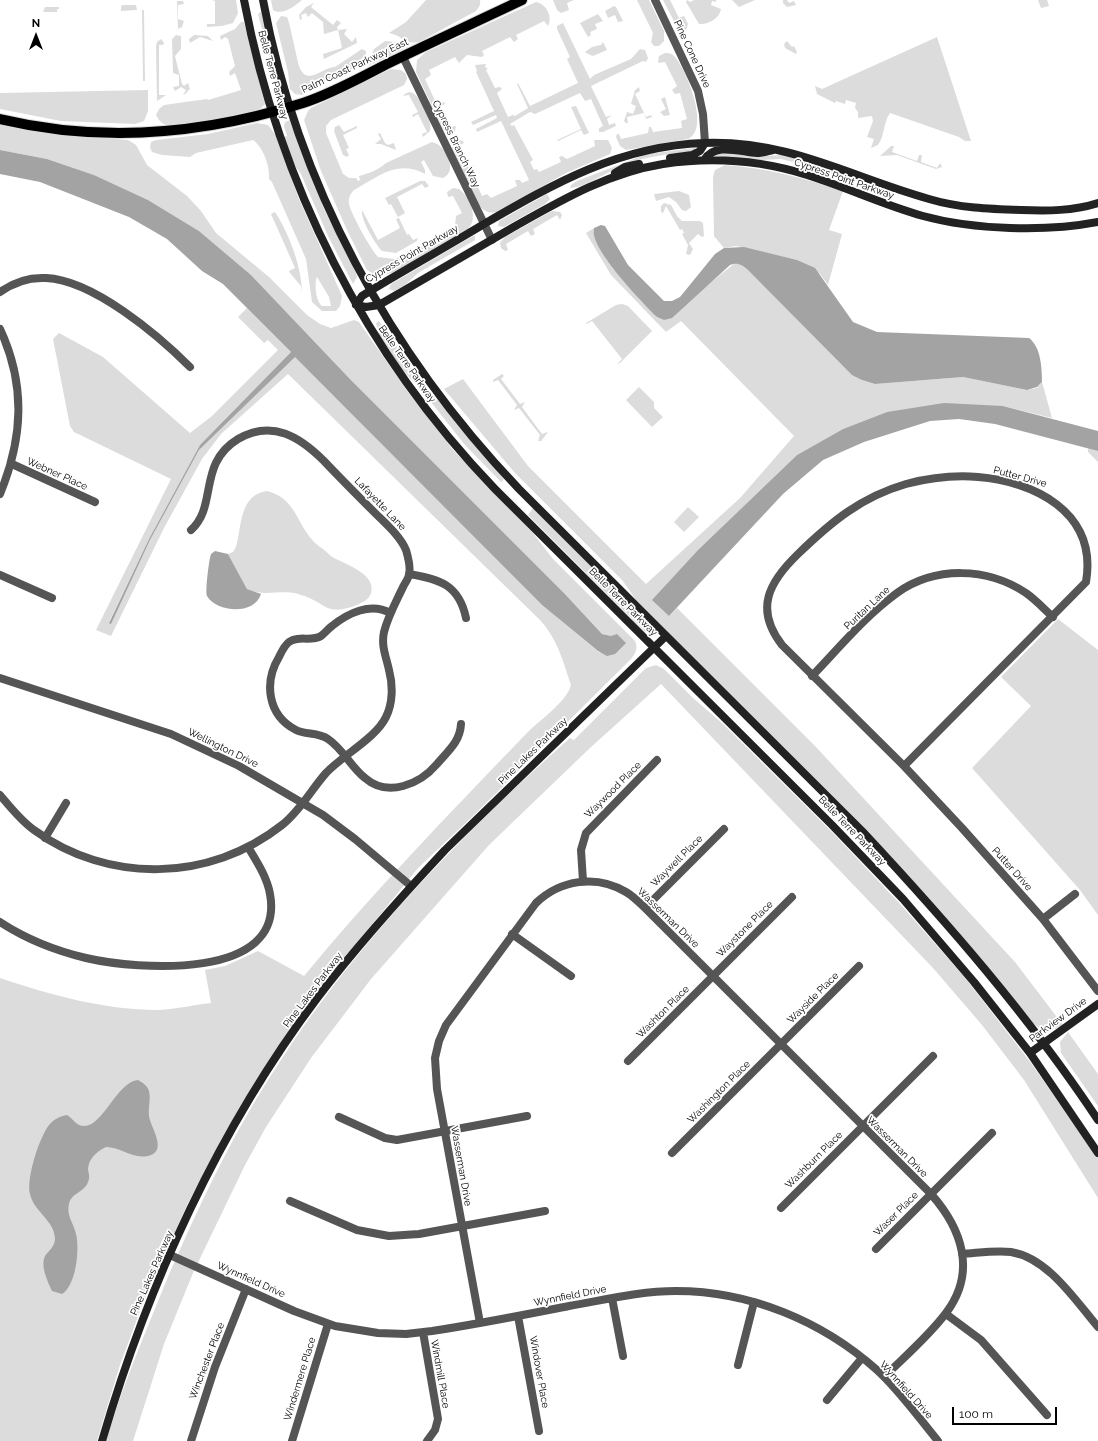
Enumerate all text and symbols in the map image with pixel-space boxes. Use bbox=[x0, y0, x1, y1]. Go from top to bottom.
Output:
north arrow bbox=[16, 16, 56, 56]
text: N bbox=[32, 17, 40, 30]
street label: Pine Cone Drive bbox=[671, 18, 713, 90]
street label: Belle Terre Parkway bbox=[255, 29, 291, 121]
street label: Palm Coast Parkway East bbox=[300, 36, 410, 96]
street label: Cypress Branch Way bbox=[430, 98, 482, 190]
street label: Cypress Point Parkway bbox=[792, 156, 896, 202]
street label: Cypress Point Parkway bbox=[364, 223, 460, 285]
street label: Belle Terre Parkway bbox=[376, 323, 438, 405]
street label: Webner Place bbox=[25, 455, 89, 493]
street label: Putter Drive bbox=[992, 464, 1048, 490]
street label: Lafayette Lane bbox=[352, 475, 408, 533]
street label: Belle Terre Parkway bbox=[586, 565, 660, 639]
street label: Puritan Lane bbox=[842, 584, 892, 632]
street label: Pine Lakes Parkway bbox=[496, 715, 570, 787]
street label: Wellington Drive bbox=[186, 726, 260, 770]
street label: Waywood Place bbox=[582, 759, 644, 821]
street label: Belle Terre Parkway bbox=[816, 794, 888, 868]
street label: Waywell Place bbox=[649, 833, 705, 889]
street label: Putter Drive bbox=[989, 845, 1035, 893]
street label: Wasserman Drive bbox=[635, 885, 701, 951]
street label: Waystone Place bbox=[714, 898, 776, 960]
street label: Pine Lakes Parkway bbox=[281, 950, 345, 1030]
street label: Wayside Place bbox=[785, 970, 841, 1026]
street label: Washton Place bbox=[634, 983, 692, 1041]
street label: Parkview Drive bbox=[1027, 995, 1089, 1045]
street label: Washington Place bbox=[685, 1058, 753, 1126]
street label: Wasserman Drive bbox=[864, 1114, 930, 1180]
street label: Wasserman Drive bbox=[448, 1125, 474, 1207]
street label: Washburn Place bbox=[783, 1129, 845, 1191]
street label: Waser Place bbox=[871, 1189, 921, 1239]
street label: Pine Lakes Parkway bbox=[128, 1229, 176, 1317]
street label: Wynnfield Drive bbox=[215, 1260, 287, 1300]
street label: Wynnfield Drive bbox=[533, 1283, 607, 1309]
street label: Winchester Place bbox=[187, 1321, 227, 1401]
street label: Windover Place bbox=[527, 1335, 551, 1409]
street label: Windermere Place bbox=[282, 1336, 318, 1422]
street label: Windmill Place bbox=[428, 1339, 452, 1409]
street label: Wynnfield Drive bbox=[877, 1359, 935, 1421]
scale bar bbox=[954, 1399, 1059, 1425]
text: 100 m bbox=[959, 1407, 993, 1421]

